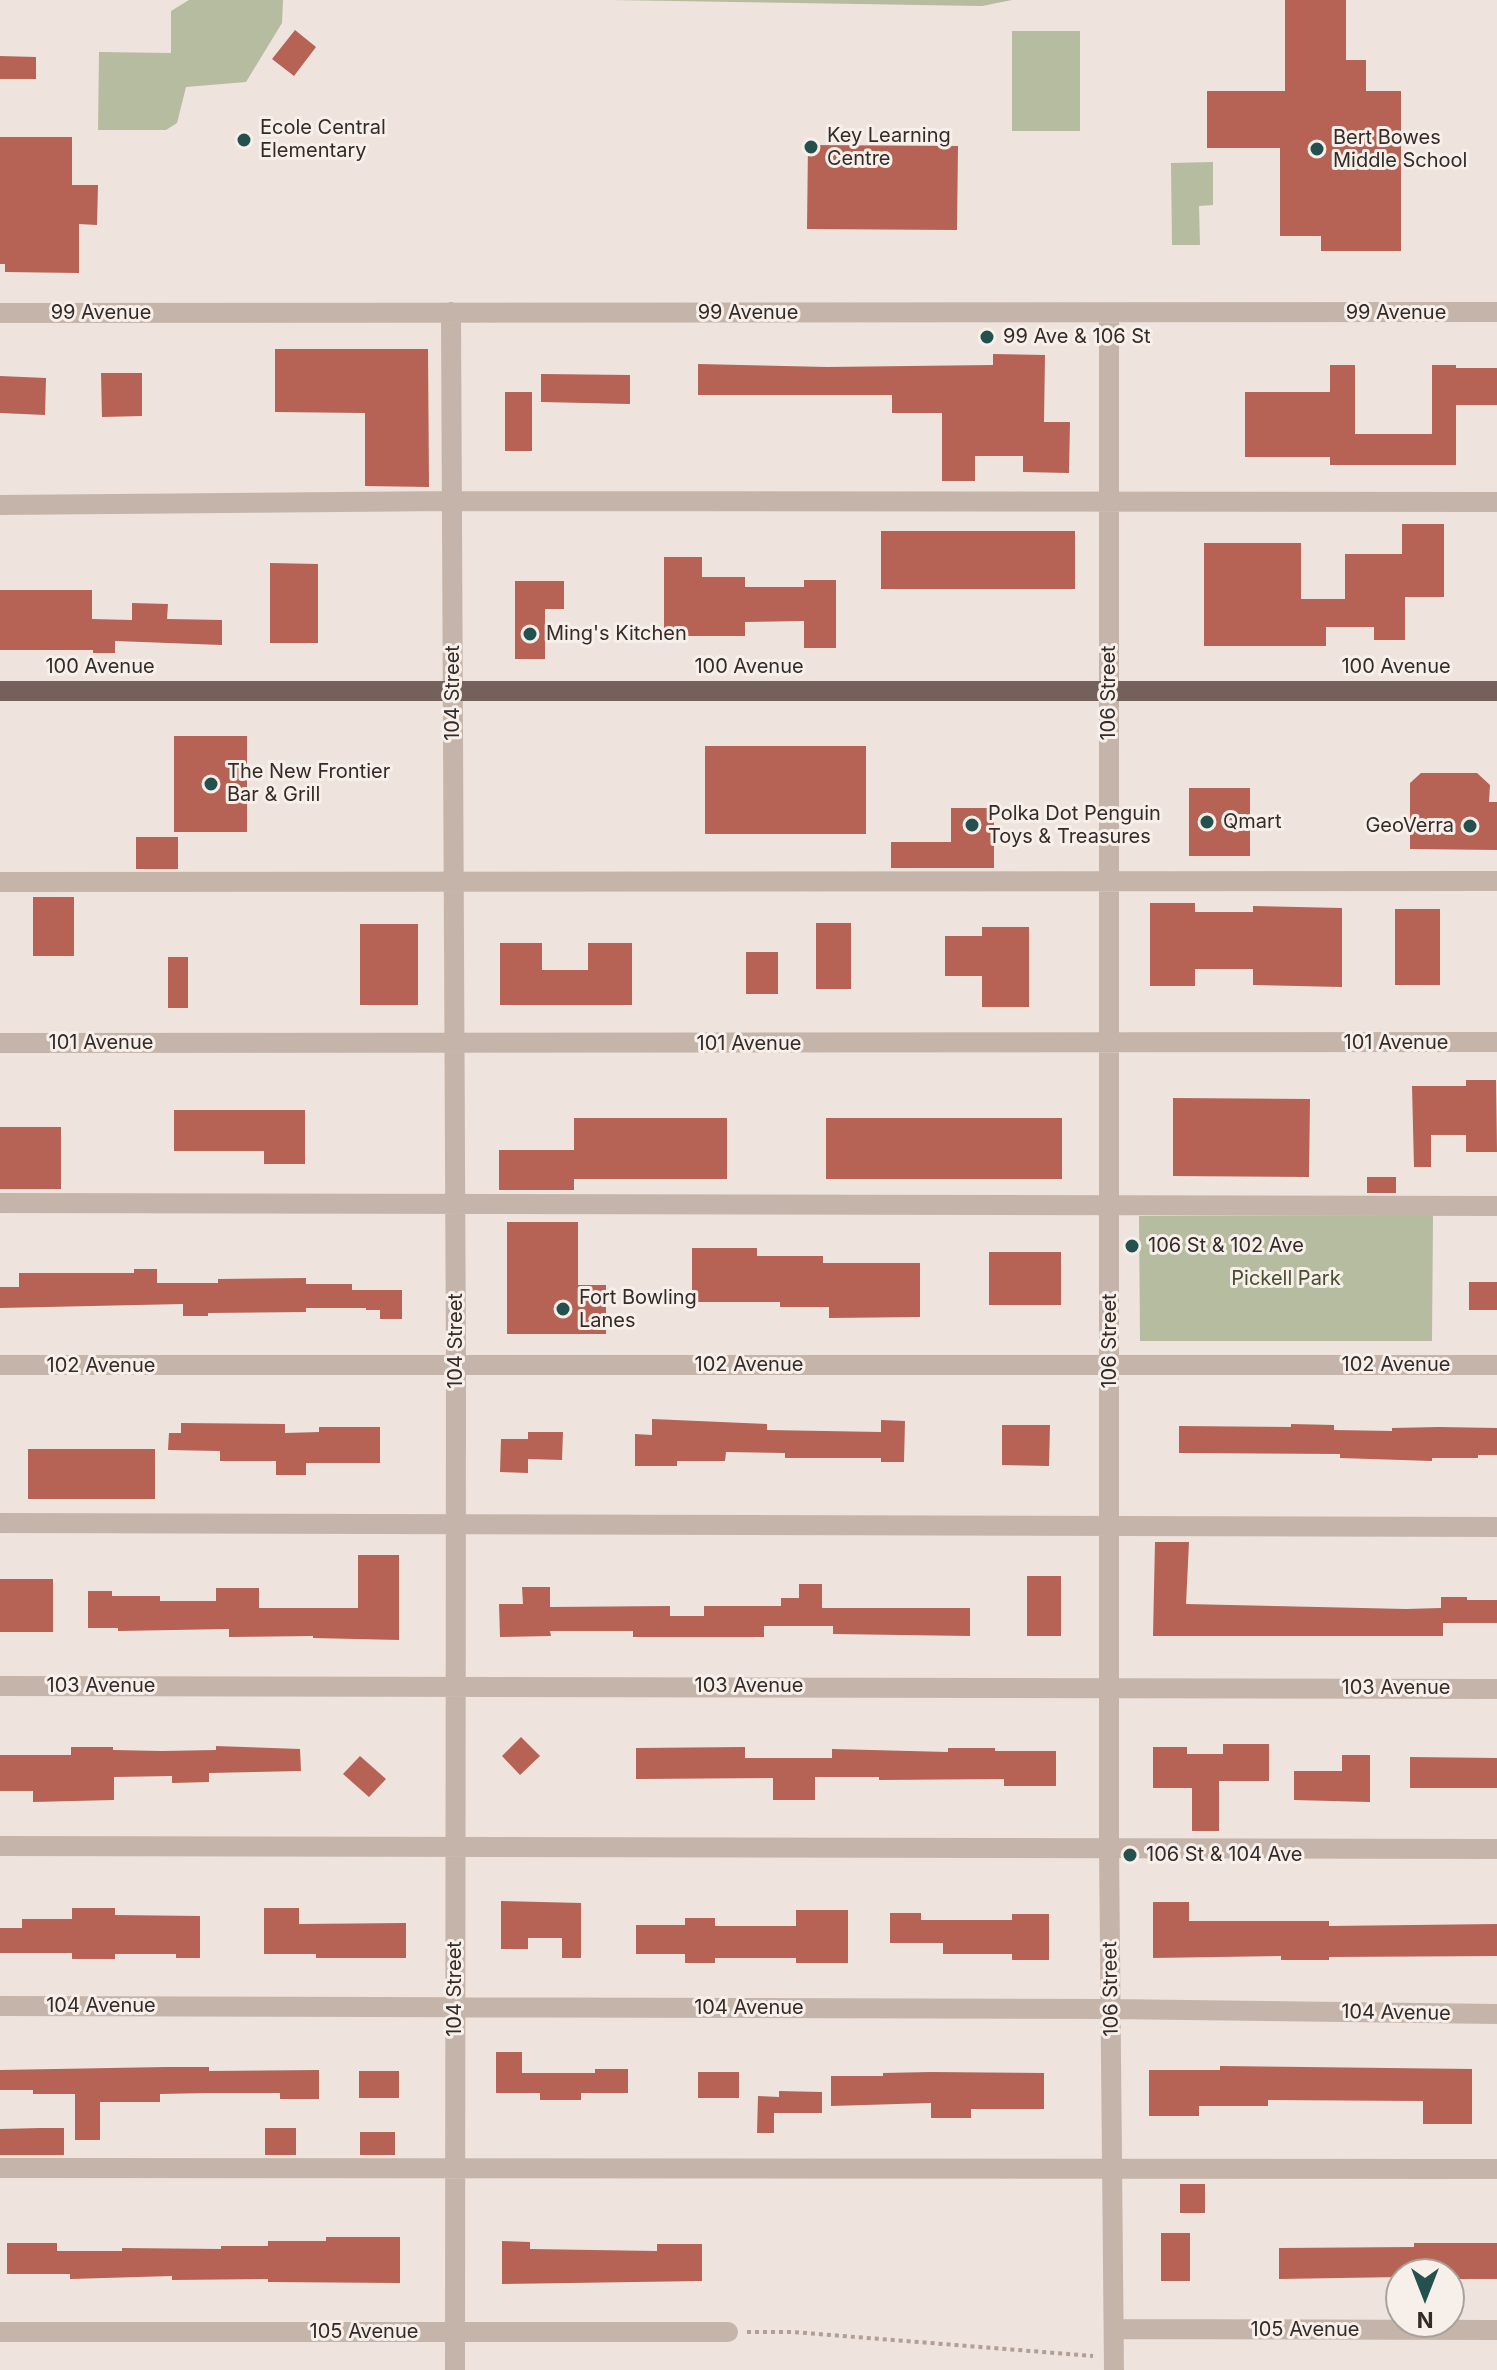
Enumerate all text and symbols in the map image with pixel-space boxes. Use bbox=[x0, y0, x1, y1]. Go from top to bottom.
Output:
place label: Ecole Central Elementary bbox=[260, 116, 386, 163]
place label: Key Learning Centre bbox=[827, 124, 951, 171]
place label: Bert Bowes Middle School bbox=[1333, 126, 1467, 173]
marker: Ecole Central Elementary bbox=[235, 131, 253, 149]
marker: Key Learning Centre bbox=[802, 138, 820, 156]
marker: Bert Bowes Middle School bbox=[1308, 140, 1326, 158]
street label: 99 Avenue bbox=[51, 301, 151, 325]
street label: 99 Avenue bbox=[698, 301, 798, 325]
street label: 99 Avenue bbox=[1346, 301, 1446, 325]
place label: 99 Ave & 106 St bbox=[1003, 325, 1151, 349]
marker: 99 Ave & 106 St bbox=[978, 328, 996, 346]
place label: Ming's Kitchen bbox=[546, 622, 687, 646]
marker: Ming's Kitchen bbox=[521, 625, 539, 643]
street label: 104 Street bbox=[441, 645, 465, 741]
street label: 106 Street bbox=[1097, 645, 1121, 741]
street label: 100 Avenue bbox=[45, 655, 155, 679]
street label: 100 Avenue bbox=[694, 655, 804, 679]
street label: 100 Avenue bbox=[1341, 655, 1451, 679]
place label: The New Frontier Bar & Grill bbox=[227, 760, 390, 807]
marker: The New Frontier Bar & Grill bbox=[202, 775, 220, 793]
place label: Polka Dot Penguin Toys & Treasures bbox=[988, 802, 1161, 849]
place label: Qmart bbox=[1223, 810, 1281, 834]
marker: Qmart bbox=[1198, 813, 1216, 831]
place label: GeoVerra bbox=[1365, 814, 1454, 838]
marker: Polka Dot Penguin Toys & Treasures bbox=[963, 816, 981, 834]
marker: GeoVerra bbox=[1461, 817, 1479, 835]
street label: 101 Avenue bbox=[49, 1031, 153, 1055]
street label: 101 Avenue bbox=[1344, 1031, 1448, 1055]
street label: 101 Avenue bbox=[697, 1032, 801, 1056]
place label: 106 St & 102 Ave bbox=[1148, 1234, 1304, 1258]
marker: 106 St & 102 Ave bbox=[1123, 1237, 1141, 1255]
park label: Pickell Park bbox=[1231, 1267, 1341, 1291]
place label: Fort Bowling Lanes bbox=[579, 1286, 697, 1333]
street label: 104 Street bbox=[444, 1293, 468, 1389]
street label: 106 Street bbox=[1098, 1293, 1122, 1389]
marker: Fort Bowling Lanes bbox=[554, 1300, 572, 1318]
street label: 102 Avenue bbox=[695, 1353, 803, 1377]
street label: 102 Avenue bbox=[1342, 1353, 1450, 1377]
street label: 102 Avenue bbox=[47, 1354, 155, 1378]
street label: 103 Avenue bbox=[47, 1674, 155, 1698]
street label: 103 Avenue bbox=[695, 1674, 803, 1698]
street label: 103 Avenue bbox=[1342, 1676, 1450, 1700]
place label: 106 St & 104 Ave bbox=[1146, 1843, 1303, 1867]
marker: 106 St & 104 Ave bbox=[1121, 1846, 1139, 1864]
street label: 104 Street bbox=[443, 1941, 467, 2037]
street label: 106 Street bbox=[1098, 1941, 1124, 2037]
street label: 104 Avenue bbox=[46, 1994, 156, 2018]
street label: 104 Avenue bbox=[694, 1996, 804, 2020]
street label: 104 Avenue bbox=[1341, 2000, 1451, 2026]
north arrow bbox=[1385, 2258, 1465, 2338]
text: N bbox=[1417, 2307, 1433, 2333]
street label: 105 Avenue bbox=[1251, 2318, 1359, 2342]
street label: 105 Avenue bbox=[310, 2320, 418, 2344]

